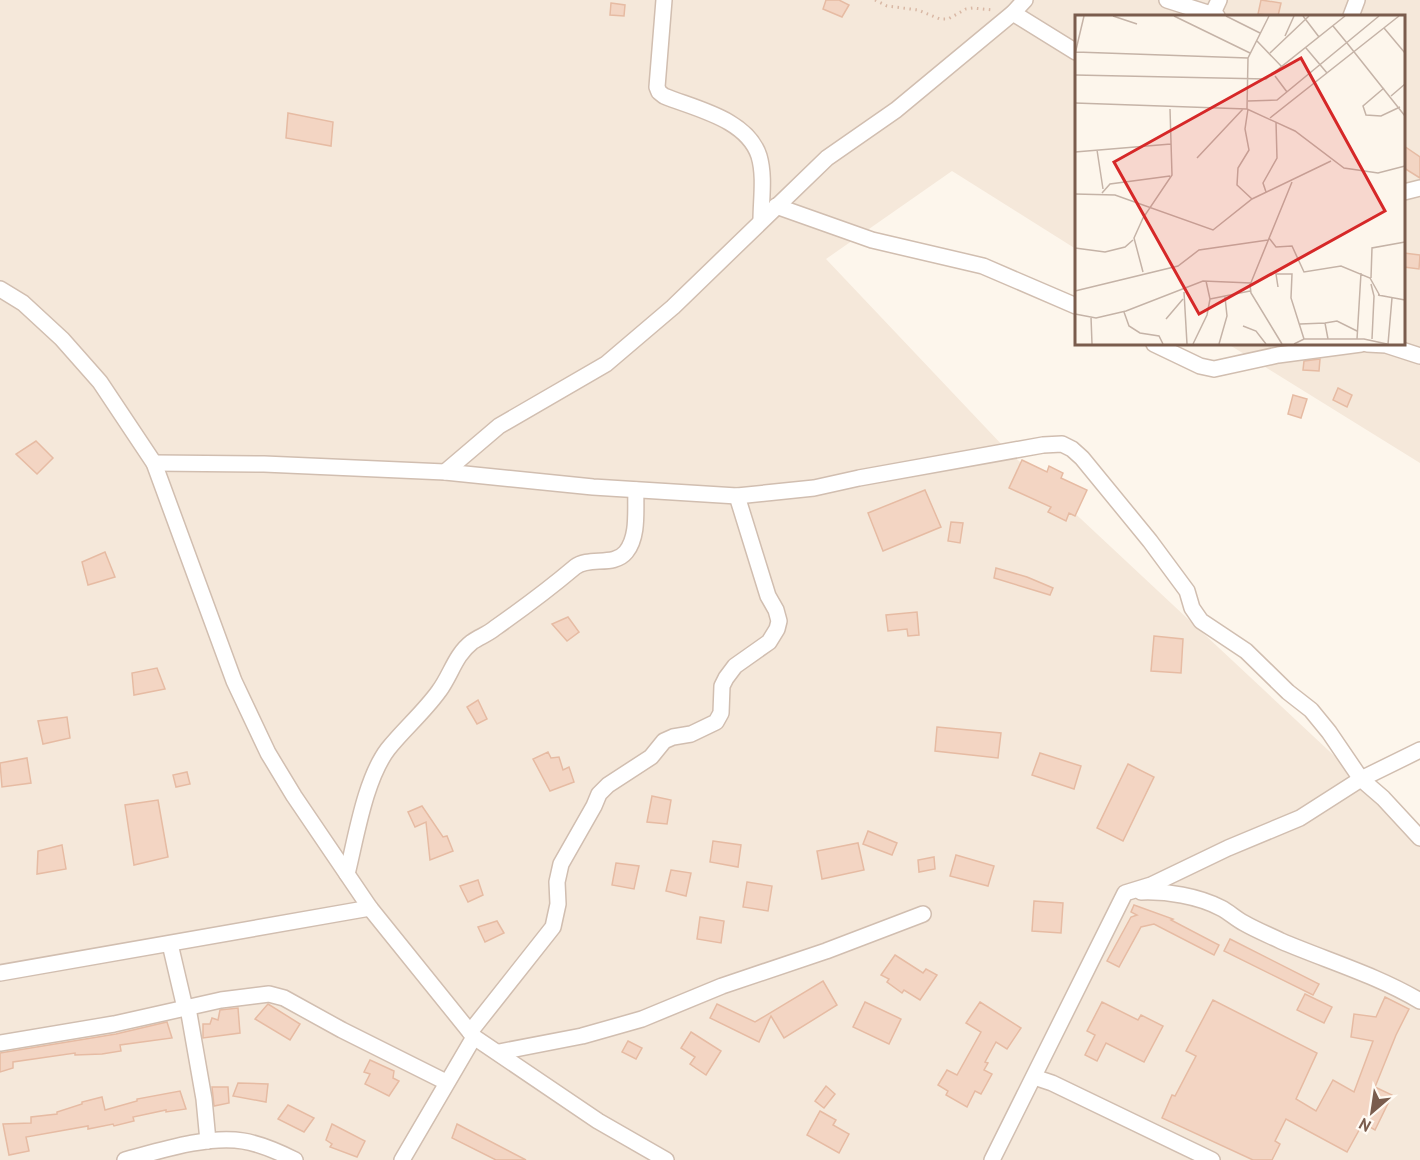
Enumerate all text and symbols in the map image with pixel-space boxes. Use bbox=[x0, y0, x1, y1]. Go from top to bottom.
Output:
inset map bbox=[1075, 15, 1405, 345]
north arrow bbox=[1342, 1082, 1402, 1142]
text: N bbox=[1355, 1114, 1374, 1136]

